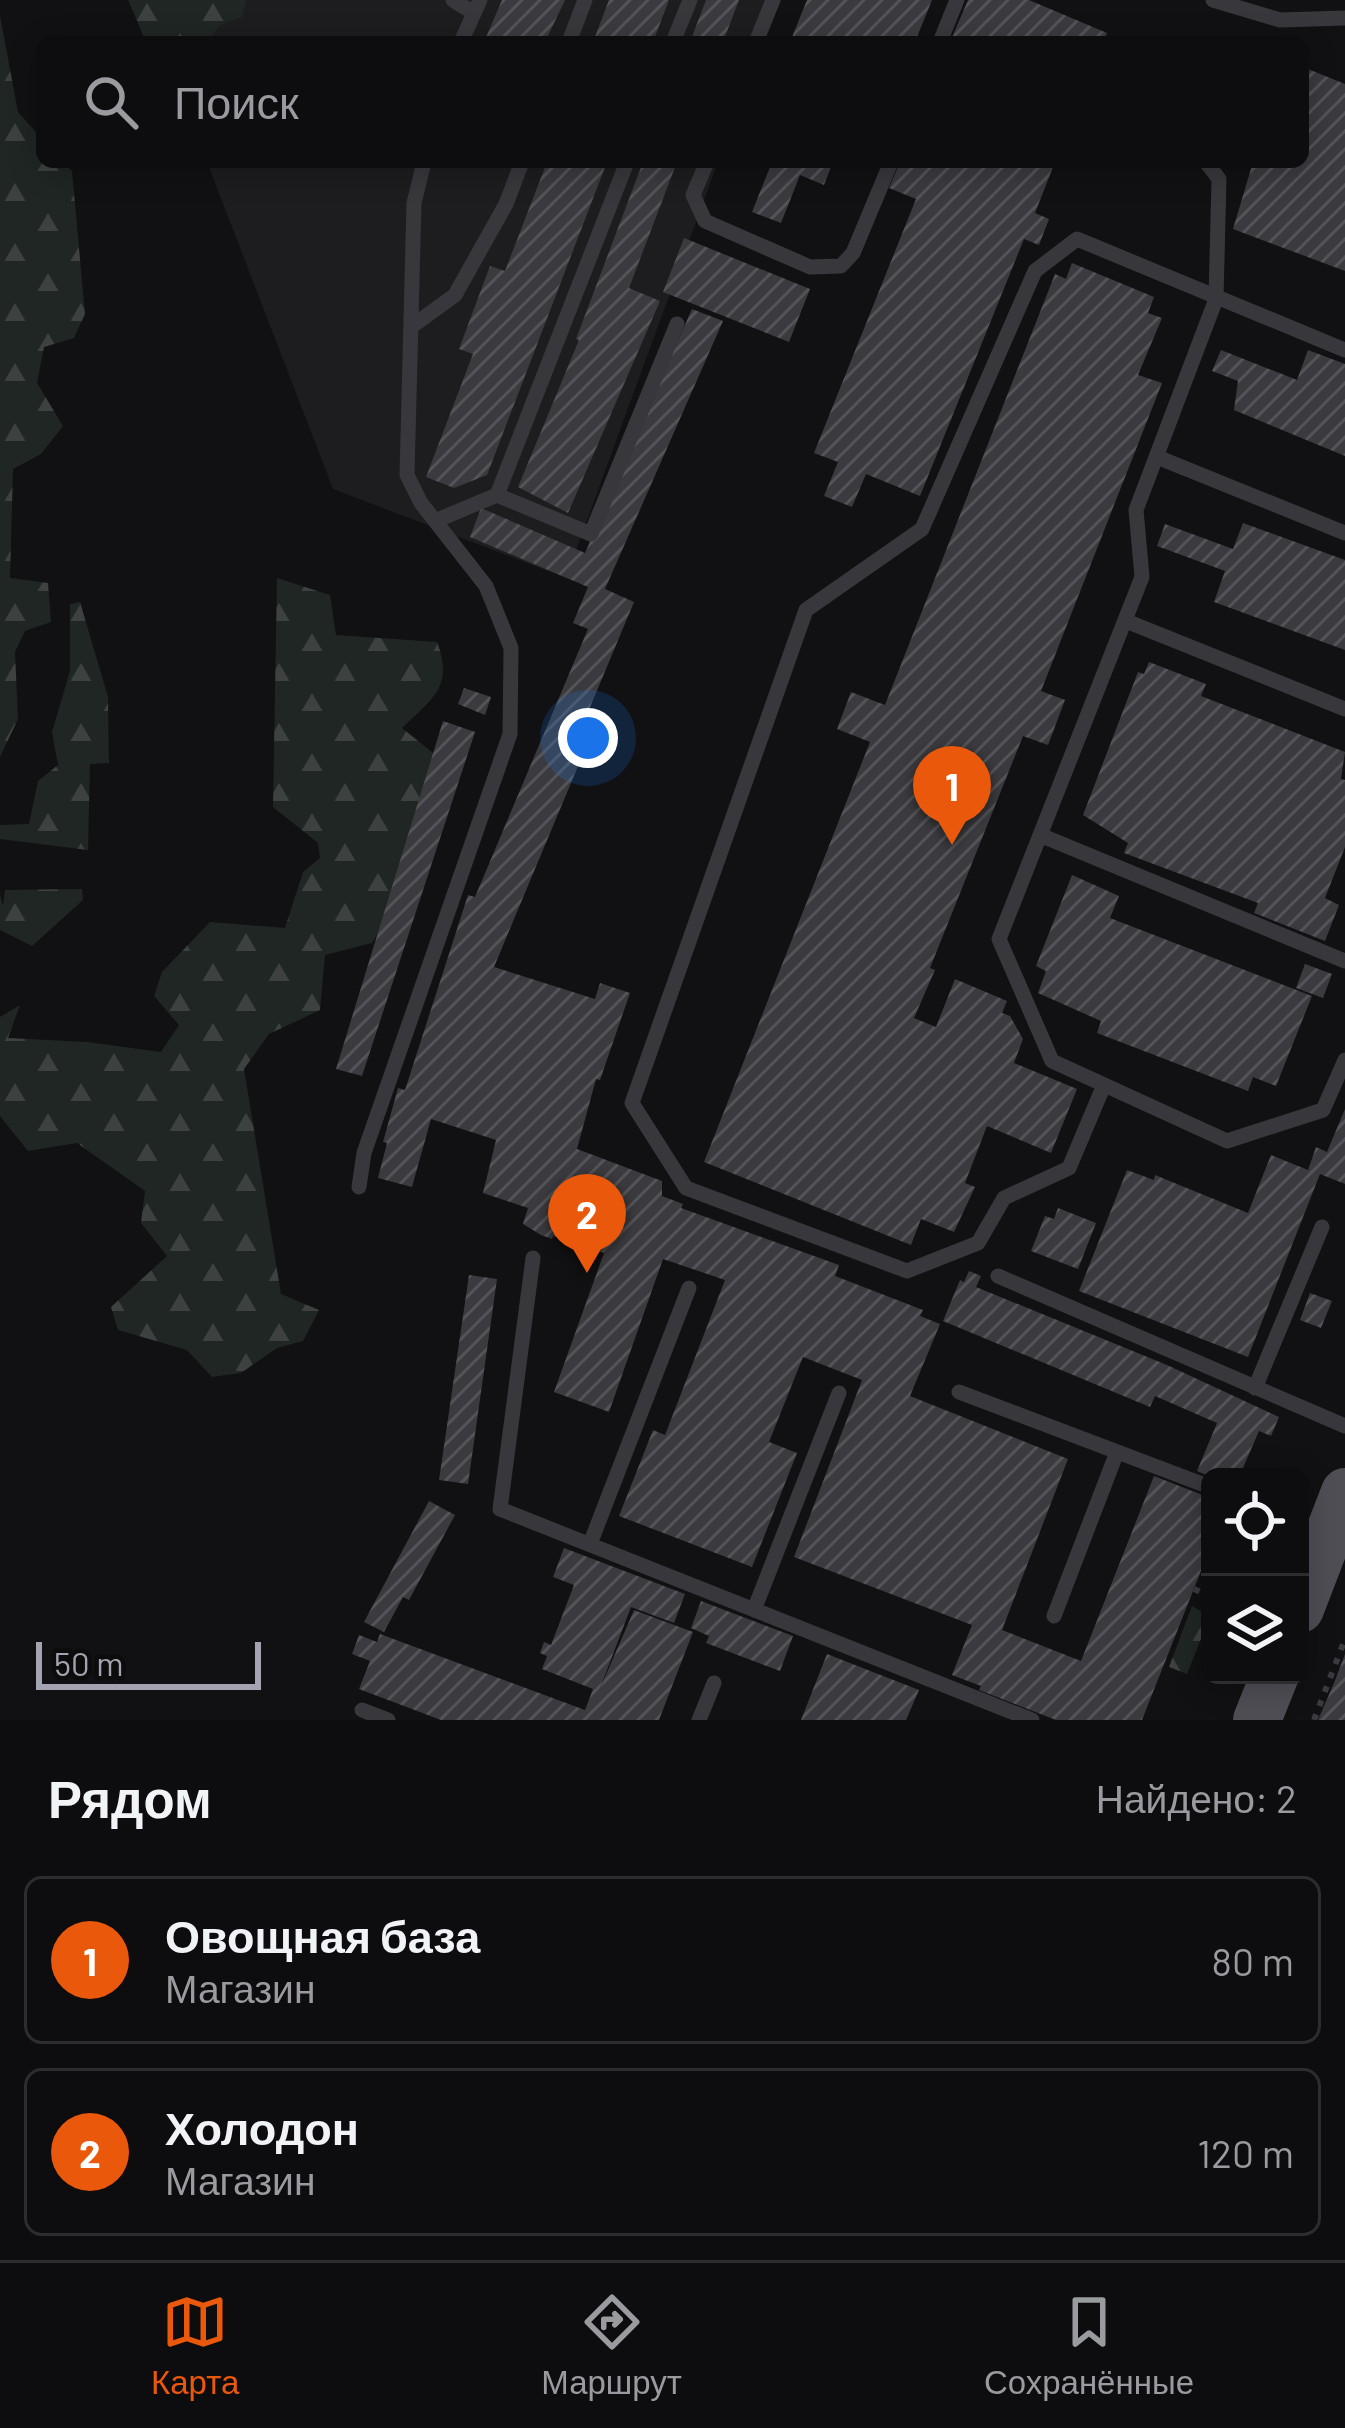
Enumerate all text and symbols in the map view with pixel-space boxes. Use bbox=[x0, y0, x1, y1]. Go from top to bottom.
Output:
search box bbox=[36, 36, 1309, 168]
icon: search bbox=[78, 69, 144, 135]
text: Поиск bbox=[174, 74, 299, 128]
your location bbox=[558, 708, 618, 768]
pin: 1 bbox=[913, 746, 991, 845]
pin: 2 bbox=[548, 1174, 626, 1273]
map controls bbox=[1201, 1468, 1309, 1684]
button: locate bbox=[1201, 1468, 1309, 1576]
button: layers bbox=[1201, 1576, 1309, 1684]
scale bar bbox=[36, 1636, 261, 1689]
text: 50 m bbox=[54, 1643, 124, 1683]
text: Рядом bbox=[48, 1767, 212, 1828]
text: Найдено: 2 bbox=[1096, 1774, 1297, 1821]
text: Овощная база bbox=[165, 1908, 480, 1962]
text: 1 bbox=[83, 1937, 97, 1984]
text: 80 m bbox=[1212, 1937, 1294, 1984]
text: Магазин bbox=[165, 1964, 315, 2011]
text: Холодон bbox=[165, 2100, 359, 2154]
text: 2 bbox=[79, 2129, 101, 2176]
text: 120 m bbox=[1197, 2129, 1294, 2176]
text: Магазин bbox=[165, 2156, 315, 2203]
tab: Карта bbox=[151, 2289, 239, 2402]
tab: Маршрут bbox=[541, 2289, 682, 2402]
tab: Сохранённые bbox=[984, 2289, 1194, 2402]

